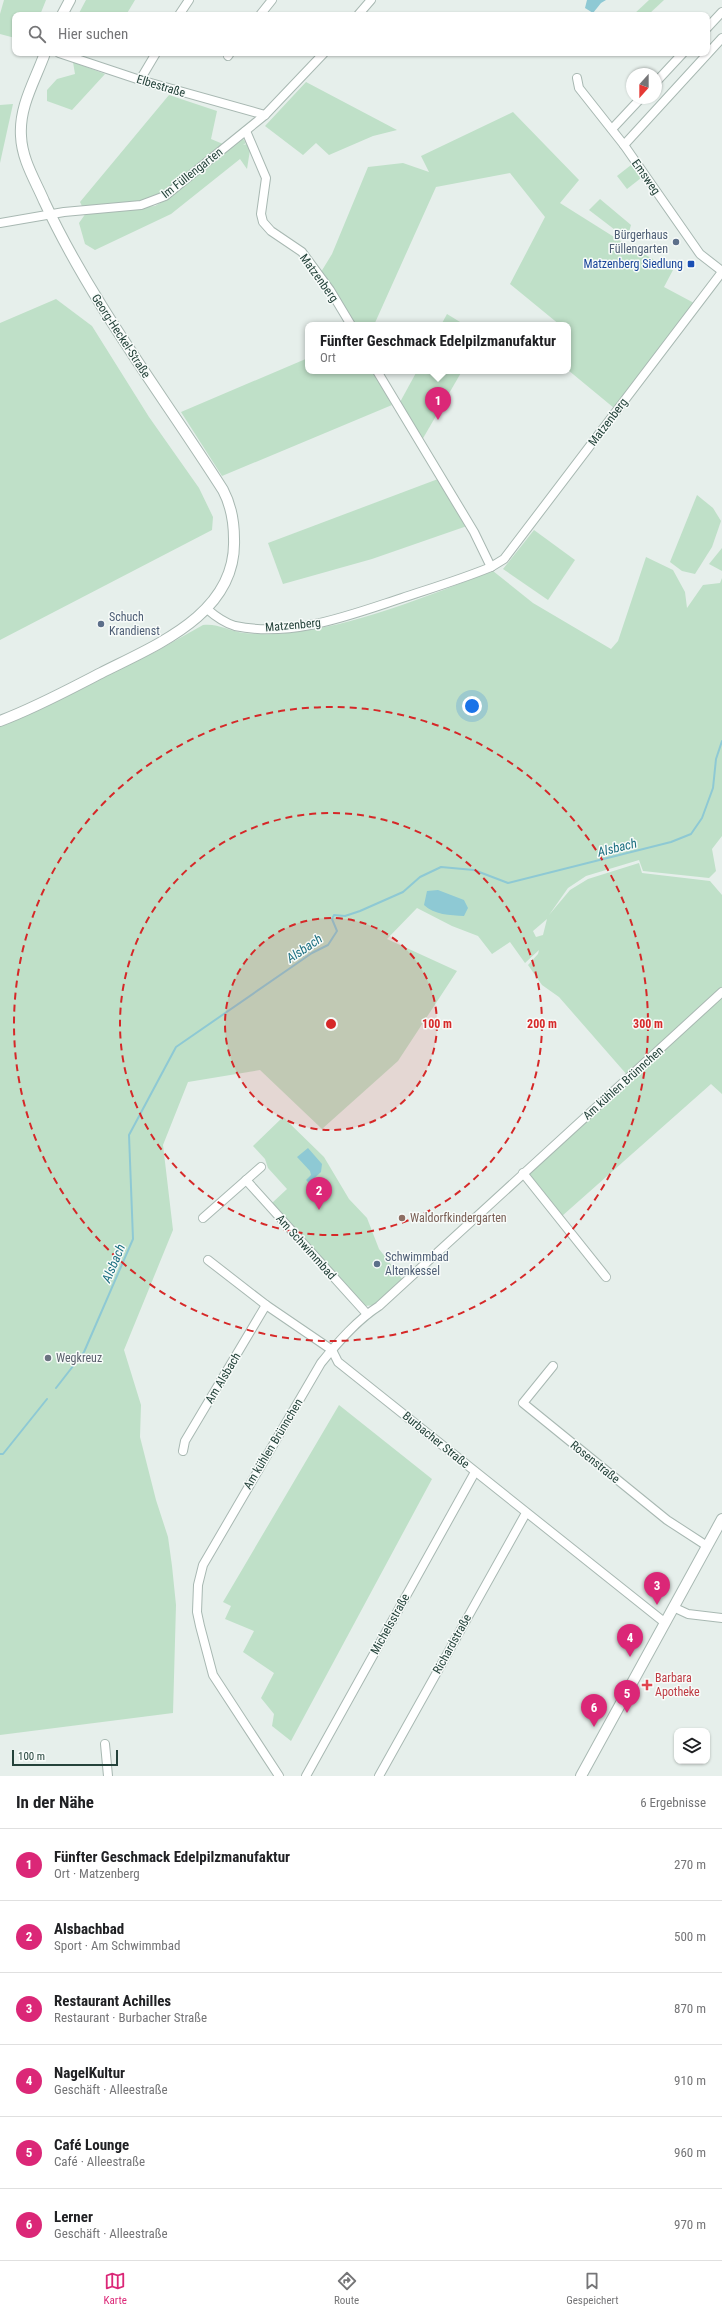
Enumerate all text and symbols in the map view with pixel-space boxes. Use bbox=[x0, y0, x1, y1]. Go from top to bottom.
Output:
search box bbox=[12, 12, 710, 56]
icon: search bbox=[26, 23, 48, 45]
text: Hier suchen bbox=[58, 25, 128, 43]
north arrow bbox=[626, 68, 662, 104]
street label: Elbestraße bbox=[135, 72, 187, 100]
street label: Im Füllengarten bbox=[159, 145, 226, 201]
street label: Emsweg bbox=[629, 157, 663, 197]
place label: Bürgerhaus Füllengarten bbox=[609, 228, 668, 256]
marker: Bürgerhaus Füllengarten bbox=[671, 237, 681, 247]
street label: Matzenberg bbox=[297, 251, 341, 305]
place label: Matzenberg Siedlung bbox=[583, 257, 683, 271]
marker: Matzenberg Siedlung bbox=[686, 259, 696, 269]
street label: Georg-Heckel-Straße bbox=[89, 291, 154, 381]
popup bbox=[305, 322, 571, 374]
text: Fünfter Geschmack Edelpilzmanufaktur bbox=[320, 332, 556, 350]
text: Ort bbox=[320, 350, 336, 365]
pin: 1 bbox=[425, 387, 451, 420]
street label: Matzenberg bbox=[586, 395, 630, 449]
place label: Schuch Krandienst bbox=[109, 610, 160, 638]
street label: Matzenberg bbox=[265, 616, 322, 634]
marker: Schuch Krandienst bbox=[96, 619, 106, 629]
your location bbox=[462, 696, 482, 716]
water label: Alsbach bbox=[595, 835, 638, 860]
water label: Alsbach bbox=[283, 931, 325, 966]
centre of rings bbox=[324, 1017, 338, 1031]
text: 100 m bbox=[422, 1017, 452, 1031]
text: 200 m bbox=[527, 1017, 557, 1031]
text: 300 m bbox=[633, 1017, 663, 1031]
street label: Am kühlen Brünnchen bbox=[580, 1043, 666, 1123]
pin: 2 bbox=[306, 1177, 332, 1210]
place label: Waldorfkindergarten bbox=[410, 1211, 507, 1225]
street label: Am Schwimmbad bbox=[273, 1212, 339, 1282]
marker: Waldorfkindergarten bbox=[397, 1213, 407, 1223]
water label: Alsbach bbox=[98, 1242, 128, 1286]
place label: Schwimmbad Altenkessel bbox=[385, 1250, 449, 1278]
marker: Schwimmbad Altenkessel bbox=[372, 1259, 382, 1269]
street label: Am Alsbach bbox=[202, 1350, 244, 1406]
place label: Wegkreuz bbox=[56, 1351, 102, 1365]
marker: Wegkreuz bbox=[43, 1353, 53, 1363]
street label: Am kühlen Brünnchen bbox=[240, 1396, 306, 1492]
street label: Burbacher Straße bbox=[400, 1409, 473, 1471]
street label: Rosenstraße bbox=[568, 1438, 623, 1486]
pin: 3 bbox=[644, 1572, 670, 1605]
street label: Michelsstraße bbox=[368, 1591, 413, 1657]
street label: Richardstraße bbox=[430, 1612, 474, 1676]
pin: 4 bbox=[617, 1624, 643, 1657]
place label: Barbara Apotheke bbox=[655, 1671, 700, 1699]
pin: 5 bbox=[614, 1680, 640, 1713]
marker: Barbara Apotheke bbox=[642, 1680, 652, 1690]
pin: 6 bbox=[581, 1694, 607, 1727]
map controls bbox=[674, 1728, 710, 1764]
button: layers bbox=[674, 1728, 710, 1764]
scale bar bbox=[12, 1748, 118, 1767]
text: 100 m bbox=[18, 1750, 45, 1763]
text: In der Nähe bbox=[16, 1792, 94, 1812]
text: 6 Ergebnisse bbox=[640, 1795, 706, 1810]
text: Fünfter Geschmack Edelpilzmanufaktur bbox=[54, 1848, 290, 1866]
text: 1 bbox=[26, 1857, 32, 1872]
text: 270 m bbox=[674, 1857, 706, 1872]
text: Ort · Matzenberg bbox=[54, 1866, 140, 1881]
text: Alsbachbad bbox=[54, 1920, 124, 1938]
text: 2 bbox=[26, 1929, 32, 1944]
text: 500 m bbox=[674, 1929, 706, 1944]
text: Sport · Am Schwimmbad bbox=[54, 1938, 180, 1953]
text: Restaurant Achilles bbox=[54, 1992, 171, 2010]
text: 3 bbox=[26, 2001, 32, 2016]
text: 870 m bbox=[674, 2001, 706, 2016]
text: Restaurant · Burbacher Straße bbox=[54, 2010, 207, 2025]
text: NagelKultur bbox=[54, 2064, 125, 2082]
text: 4 bbox=[26, 2073, 32, 2088]
text: 910 m bbox=[674, 2073, 706, 2088]
text: Geschäft · Alleestraße bbox=[54, 2082, 168, 2097]
text: Café Lounge bbox=[54, 2136, 129, 2154]
text: 5 bbox=[26, 2145, 32, 2160]
text: 960 m bbox=[674, 2145, 706, 2160]
text: Café · Alleestraße bbox=[54, 2154, 145, 2169]
text: Lerner bbox=[54, 2208, 93, 2226]
text: 6 bbox=[26, 2217, 32, 2232]
text: 970 m bbox=[674, 2217, 706, 2232]
text: Geschäft · Alleestraße bbox=[54, 2226, 168, 2241]
tab: Karte bbox=[104, 2270, 127, 2307]
tab: Route bbox=[334, 2270, 359, 2307]
tab: Gespeichert bbox=[566, 2270, 618, 2307]

